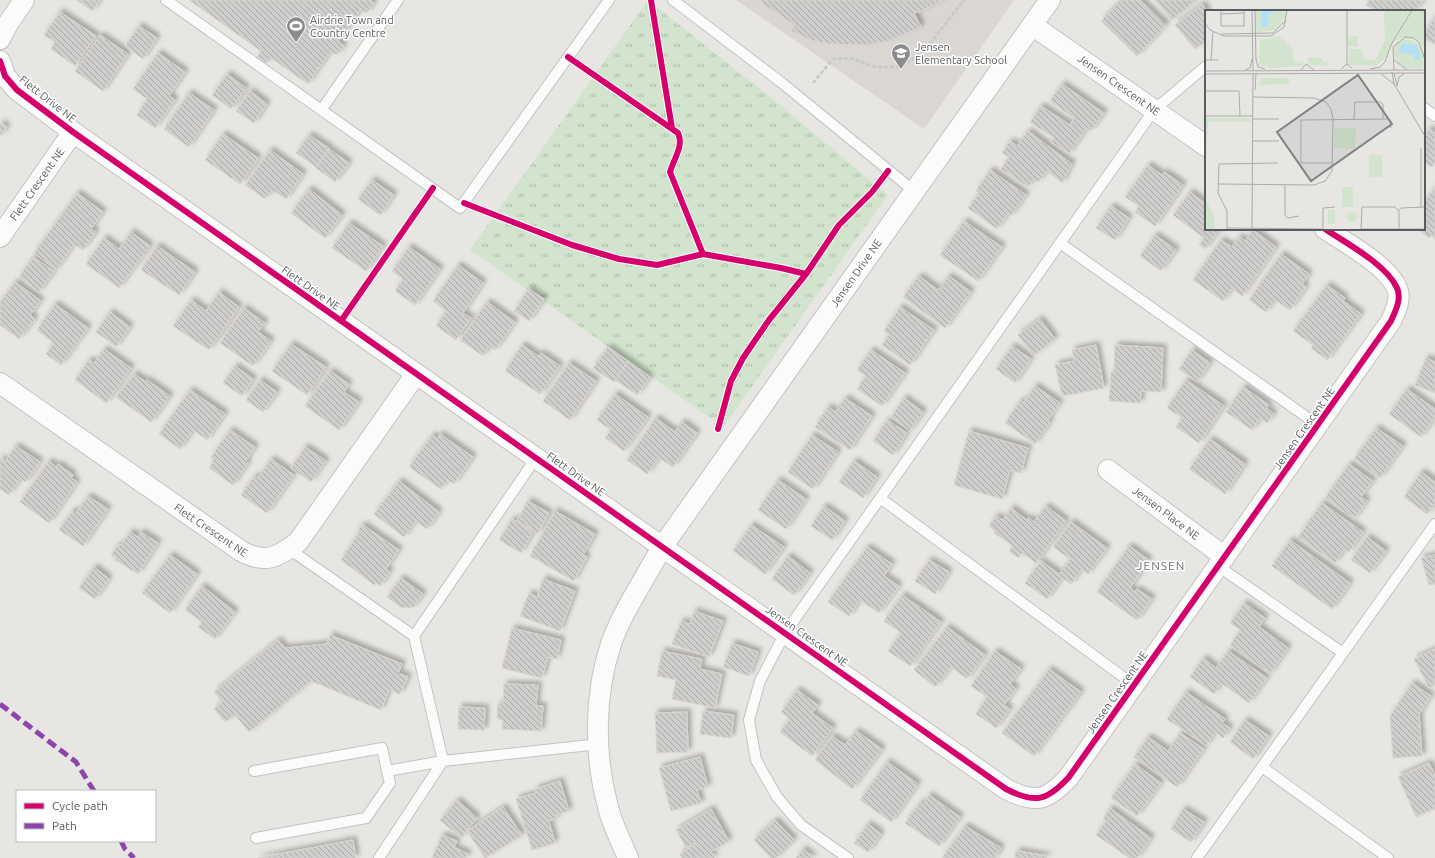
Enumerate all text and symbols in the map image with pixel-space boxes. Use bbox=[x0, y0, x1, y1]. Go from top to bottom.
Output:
inset map bbox=[1205, 10, 1425, 230]
place label: Airdrie Town and Country Centre bbox=[310, 14, 394, 39]
sports icon: Airdrie Town and Country Centre bbox=[285, 15, 307, 43]
place label: Jensen Elementary School bbox=[915, 41, 1007, 66]
school or university icon: Jensen Elementary School bbox=[890, 42, 912, 70]
street label: Jensen Crescent NE bbox=[1076, 52, 1162, 118]
street label: Flett Drive NE bbox=[17, 73, 79, 125]
street label: Flett Crescent NE bbox=[7, 145, 67, 223]
street label: Jensen Drive NE bbox=[828, 237, 884, 309]
street label: Flett Drive NE bbox=[280, 263, 342, 313]
street label: Jensen Crescent NE bbox=[1271, 385, 1337, 471]
street label: Flett Drive NE bbox=[545, 449, 607, 499]
street label: Jensen Place NE bbox=[1130, 484, 1202, 542]
street label: Flett Crescent NE bbox=[172, 501, 250, 559]
district label: JENSEN bbox=[1137, 559, 1185, 572]
street label: Jensen Crescent NE bbox=[764, 603, 850, 669]
street label: Jensen Crescent NE bbox=[1084, 649, 1150, 735]
legend bbox=[16, 790, 156, 842]
text: Cycle path bbox=[52, 799, 108, 812]
text: Path bbox=[52, 819, 77, 832]

